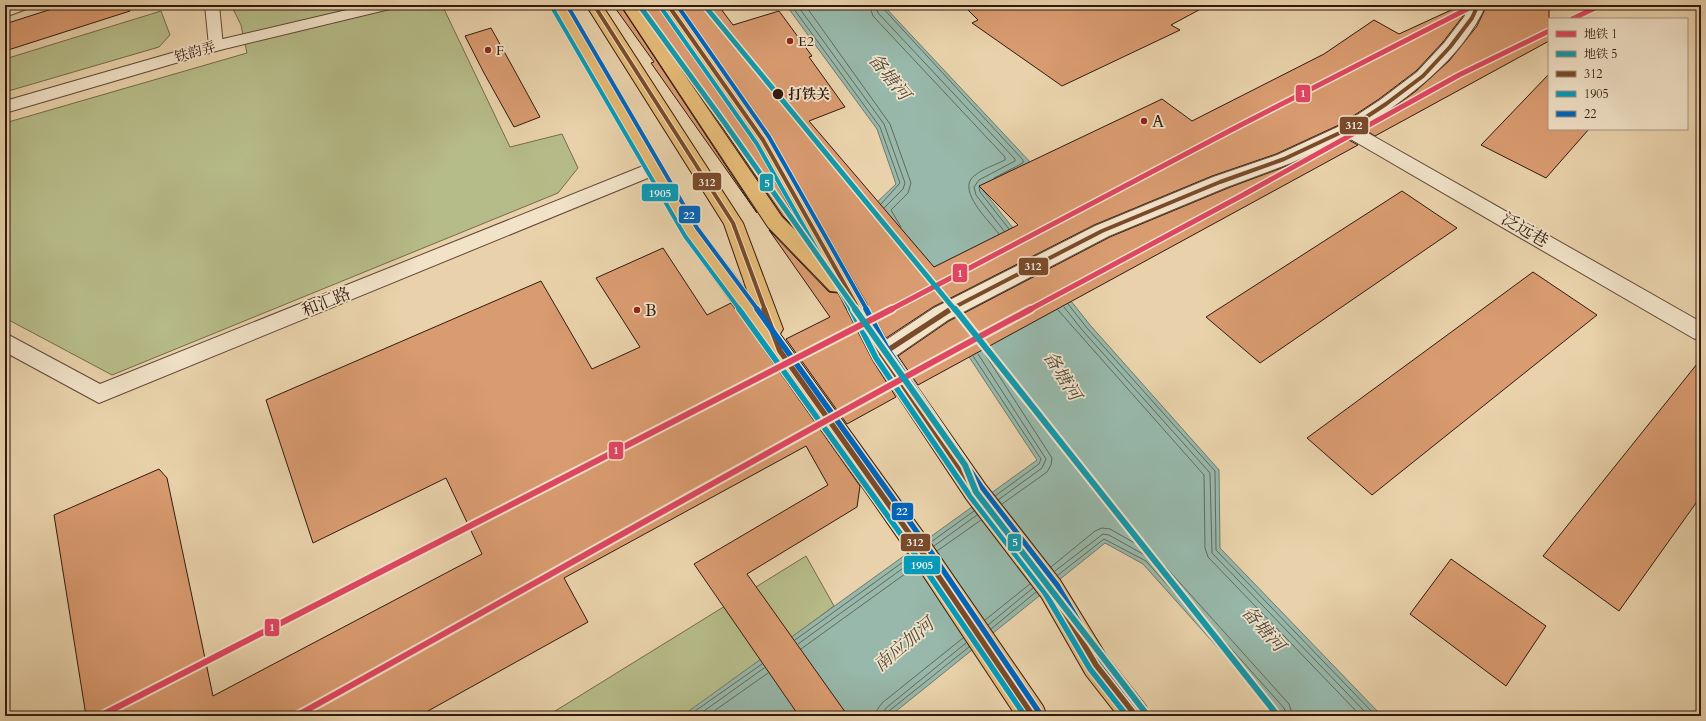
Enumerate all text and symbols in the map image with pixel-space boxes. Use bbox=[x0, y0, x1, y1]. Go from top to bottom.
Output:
legend bbox=[1548, 18, 1688, 130]
text: 地铁 1 bbox=[1584, 26, 1617, 42]
place label: E2 bbox=[798, 32, 814, 51]
marker: E2 bbox=[785, 36, 795, 46]
street label: 铁韵弄 bbox=[172, 37, 218, 67]
place label: F bbox=[496, 41, 504, 60]
marker: F bbox=[483, 45, 493, 55]
text: 地铁 5 bbox=[1584, 46, 1617, 62]
water label: 备塘河 bbox=[862, 48, 918, 108]
text: 312 bbox=[1584, 66, 1602, 82]
line badge: 1 bbox=[1295, 84, 1311, 103]
place label: 打铁关 bbox=[788, 85, 830, 104]
text: 1 bbox=[1300, 86, 1306, 101]
text: 1905 bbox=[1584, 86, 1609, 102]
marker: 打铁关 bbox=[771, 87, 785, 101]
text: 22 bbox=[1584, 106, 1596, 122]
place label: A bbox=[1152, 110, 1165, 133]
marker: A bbox=[1139, 116, 1149, 126]
line badge: 312 bbox=[1339, 116, 1369, 135]
text: 312 bbox=[1346, 118, 1363, 133]
line badge: 312 bbox=[692, 172, 722, 191]
line badge: 5 bbox=[759, 173, 774, 192]
text: 312 bbox=[699, 175, 716, 190]
text: 5 bbox=[764, 176, 770, 191]
line badge: 1905 bbox=[641, 183, 679, 202]
text: 1905 bbox=[649, 186, 672, 201]
line badge: 22 bbox=[678, 205, 701, 224]
street label: 泛远巷 bbox=[1497, 207, 1553, 253]
text: 22 bbox=[683, 208, 695, 223]
line badge: 312 bbox=[1018, 257, 1049, 276]
text: 312 bbox=[1025, 259, 1042, 274]
line badge: 1 bbox=[952, 263, 968, 283]
text: 1 bbox=[957, 266, 963, 281]
street label: 和汇路 bbox=[298, 282, 354, 322]
place label: B bbox=[645, 299, 657, 322]
marker: B bbox=[632, 305, 642, 315]
water label: 备塘河 bbox=[1037, 346, 1088, 408]
line badge: 1 bbox=[608, 441, 624, 460]
text: 1 bbox=[613, 443, 619, 458]
line badge: 22 bbox=[891, 502, 914, 521]
text: 22 bbox=[896, 504, 908, 519]
line badge: 312 bbox=[900, 533, 931, 552]
line badge: 5 bbox=[1007, 533, 1022, 552]
text: 312 bbox=[907, 535, 924, 550]
text: 5 bbox=[1012, 535, 1018, 550]
line badge: 1905 bbox=[903, 555, 941, 575]
text: 1905 bbox=[911, 558, 934, 573]
water label: 备塘河 bbox=[1236, 601, 1292, 660]
water label: 南应加河 bbox=[868, 610, 942, 678]
line badge: 1 bbox=[264, 618, 280, 637]
text: 1 bbox=[269, 620, 275, 635]

